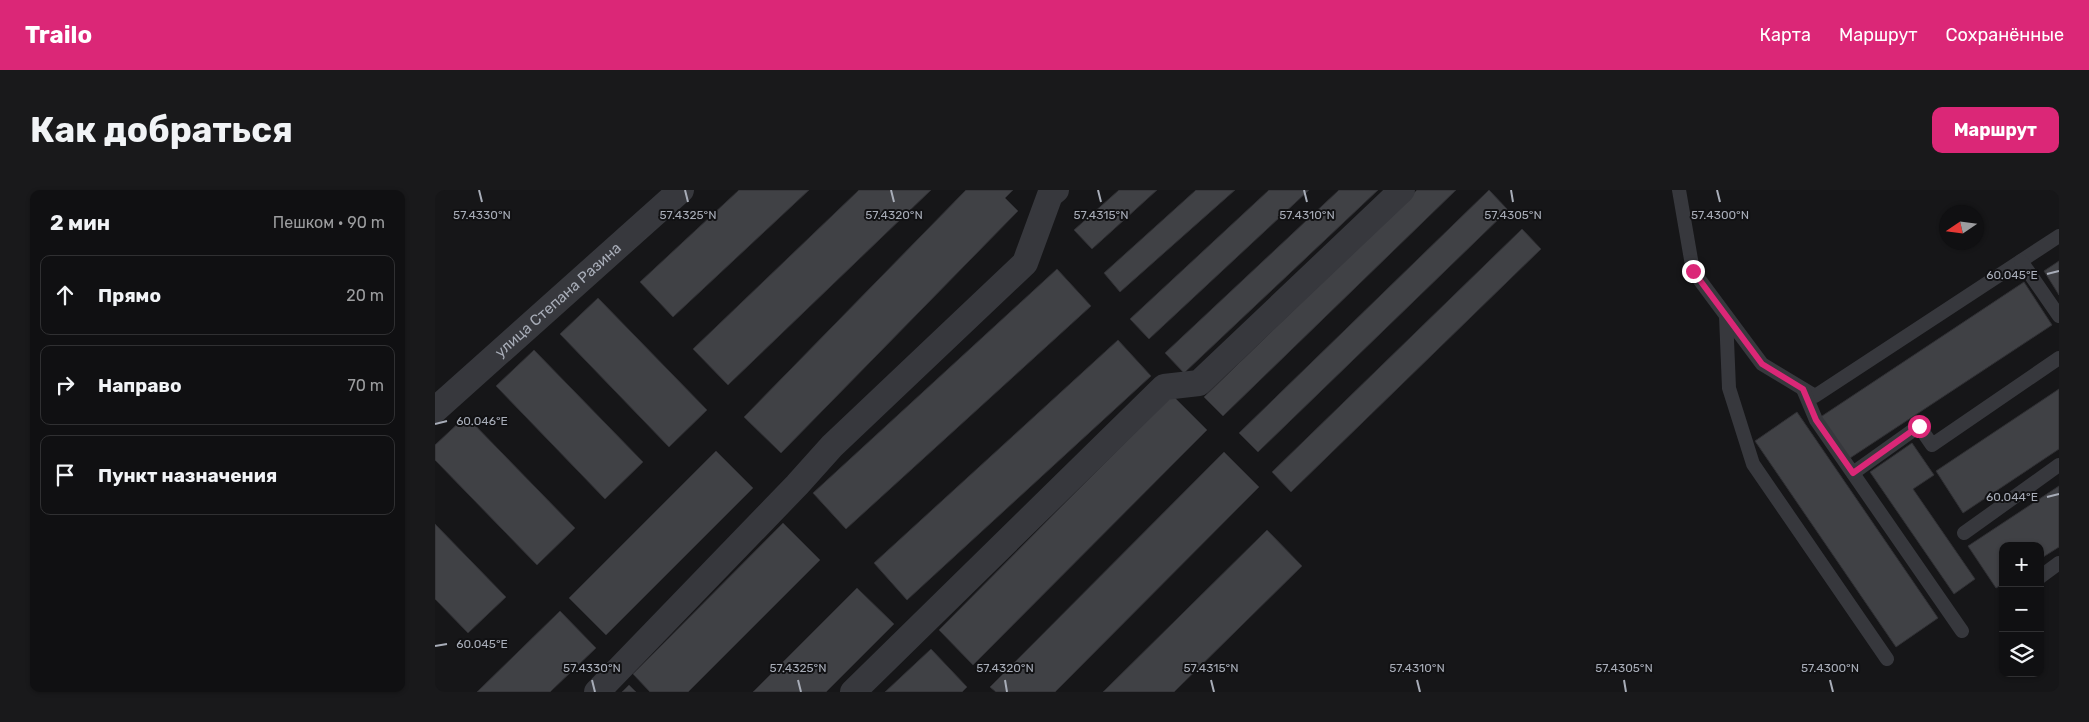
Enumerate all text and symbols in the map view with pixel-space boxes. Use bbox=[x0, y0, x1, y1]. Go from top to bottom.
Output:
text: Trailo bbox=[25, 21, 92, 49]
text: Карта bbox=[1760, 24, 1811, 46]
text: Маршрут bbox=[1839, 24, 1918, 46]
text: Сохранённые bbox=[1946, 24, 2064, 46]
button: Маршрут bbox=[1932, 107, 2059, 153]
text: Как добраться bbox=[30, 109, 293, 151]
north arrow bbox=[1939, 205, 1984, 250]
text: 57.4330°N bbox=[453, 208, 511, 222]
text: 57.4325°N bbox=[659, 208, 717, 222]
text: 57.4320°N bbox=[865, 208, 923, 222]
text: 57.4315°N bbox=[1073, 208, 1129, 222]
text: 57.4310°N bbox=[1279, 208, 1335, 222]
text: 57.4305°N bbox=[1484, 208, 1542, 222]
text: 57.4300°N bbox=[1691, 208, 1749, 222]
text: 2 мин bbox=[50, 210, 110, 235]
text: Пешком · 90 m bbox=[273, 213, 385, 232]
street label: улица Степана Разина bbox=[491, 239, 625, 361]
route end bbox=[1682, 260, 1705, 283]
text: 60.045°E bbox=[1986, 268, 2038, 282]
icon: ahead bbox=[51, 281, 79, 309]
text: Прямо bbox=[98, 284, 161, 307]
text: 20 m bbox=[346, 286, 384, 305]
icon: right bbox=[51, 371, 79, 399]
text: Направо bbox=[98, 374, 182, 397]
text: 70 m bbox=[347, 376, 384, 395]
text: 60.046°E bbox=[456, 414, 508, 428]
route start bbox=[1908, 415, 1931, 438]
icon: arrive bbox=[51, 461, 79, 489]
text: Пункт назначения bbox=[98, 464, 277, 487]
text: 60.044°E bbox=[1986, 490, 2038, 504]
map controls bbox=[1999, 542, 2044, 677]
button: + bbox=[1999, 542, 2044, 587]
button: − bbox=[1999, 587, 2044, 632]
button: layers bbox=[1999, 632, 2044, 677]
text: 60.045°E bbox=[456, 637, 508, 651]
text: 57.4330°N bbox=[563, 661, 621, 675]
text: 57.4325°N bbox=[769, 661, 827, 675]
text: 57.4320°N bbox=[976, 661, 1034, 675]
text: 57.4315°N bbox=[1183, 661, 1239, 675]
text: 57.4310°N bbox=[1389, 661, 1445, 675]
text: 57.4305°N bbox=[1595, 661, 1653, 675]
text: 57.4300°N bbox=[1801, 661, 1859, 675]

